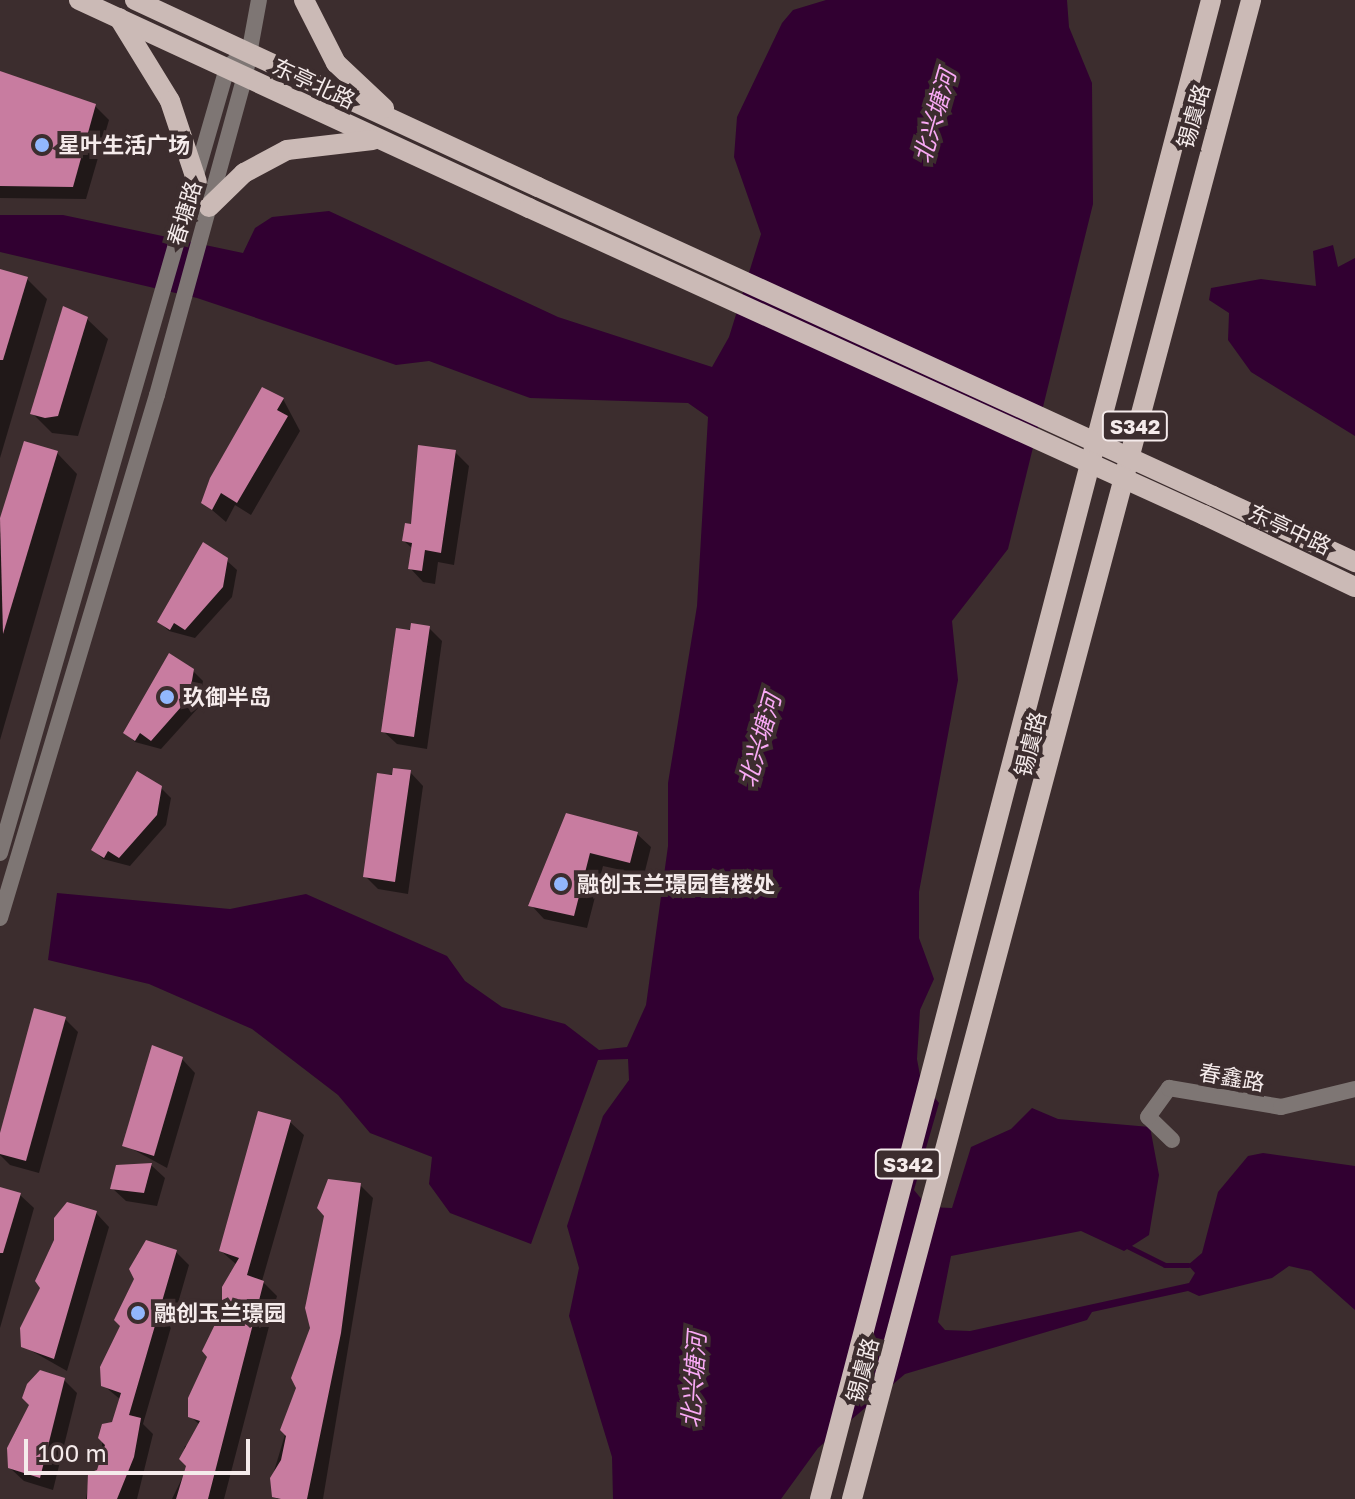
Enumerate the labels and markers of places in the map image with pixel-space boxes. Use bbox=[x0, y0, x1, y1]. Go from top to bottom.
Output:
place label: 星叶生活广场 bbox=[58, 132, 190, 158]
marker: 星叶生活广场 bbox=[33, 136, 51, 154]
place label: 玖御半岛 bbox=[183, 684, 271, 710]
marker: 玖御半岛 bbox=[158, 688, 176, 706]
place label: 融创玉兰璟园售楼处 bbox=[577, 871, 775, 897]
marker: 融创玉兰璟园售楼处 bbox=[552, 875, 570, 893]
place label: 融创玉兰璟园 bbox=[154, 1300, 286, 1326]
marker: 融创玉兰璟园 bbox=[129, 1304, 147, 1322]

